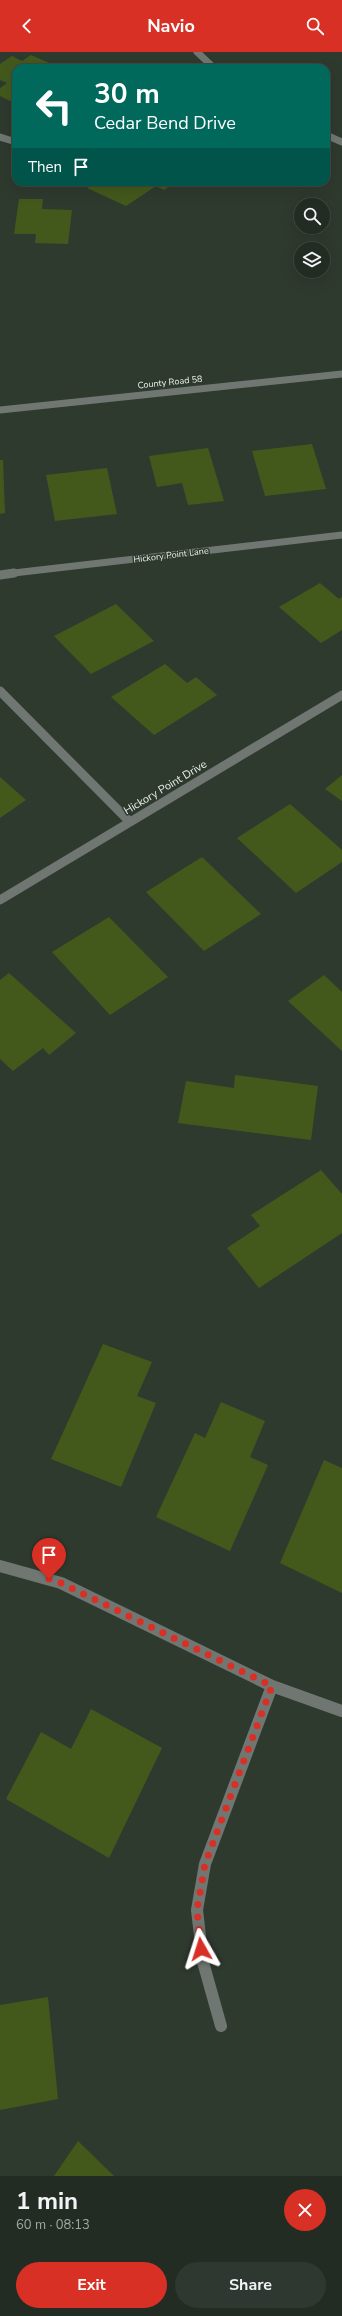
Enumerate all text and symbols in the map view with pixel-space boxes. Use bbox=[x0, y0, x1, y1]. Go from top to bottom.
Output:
text: Navio bbox=[147, 14, 195, 38]
icon: back bbox=[16, 15, 38, 37]
icon: search bbox=[304, 15, 326, 37]
text: 30 m bbox=[94, 75, 160, 113]
icon: left bbox=[28, 80, 80, 132]
text: Cedar Bend Drive bbox=[94, 111, 236, 135]
icon: arrive bbox=[70, 156, 92, 178]
text: Then bbox=[28, 157, 62, 177]
map controls bbox=[294, 198, 330, 278]
button: search bbox=[294, 198, 330, 234]
button: layers bbox=[294, 242, 330, 278]
street label: County Road 58 bbox=[137, 373, 203, 391]
street label: Hickory Point Lane bbox=[133, 544, 209, 566]
street label: Hickory Point Drive bbox=[121, 757, 210, 818]
pin bbox=[32, 1538, 66, 1579]
icon: arrive bbox=[38, 1544, 60, 1566]
position arrow bbox=[180, 1928, 222, 1970]
text: 1 min bbox=[16, 2185, 78, 2217]
button: close bbox=[284, 2189, 326, 2231]
text: 60 m · 08:13 bbox=[16, 2216, 90, 2234]
button: Exit bbox=[16, 2262, 167, 2308]
button: Share bbox=[175, 2262, 326, 2308]

